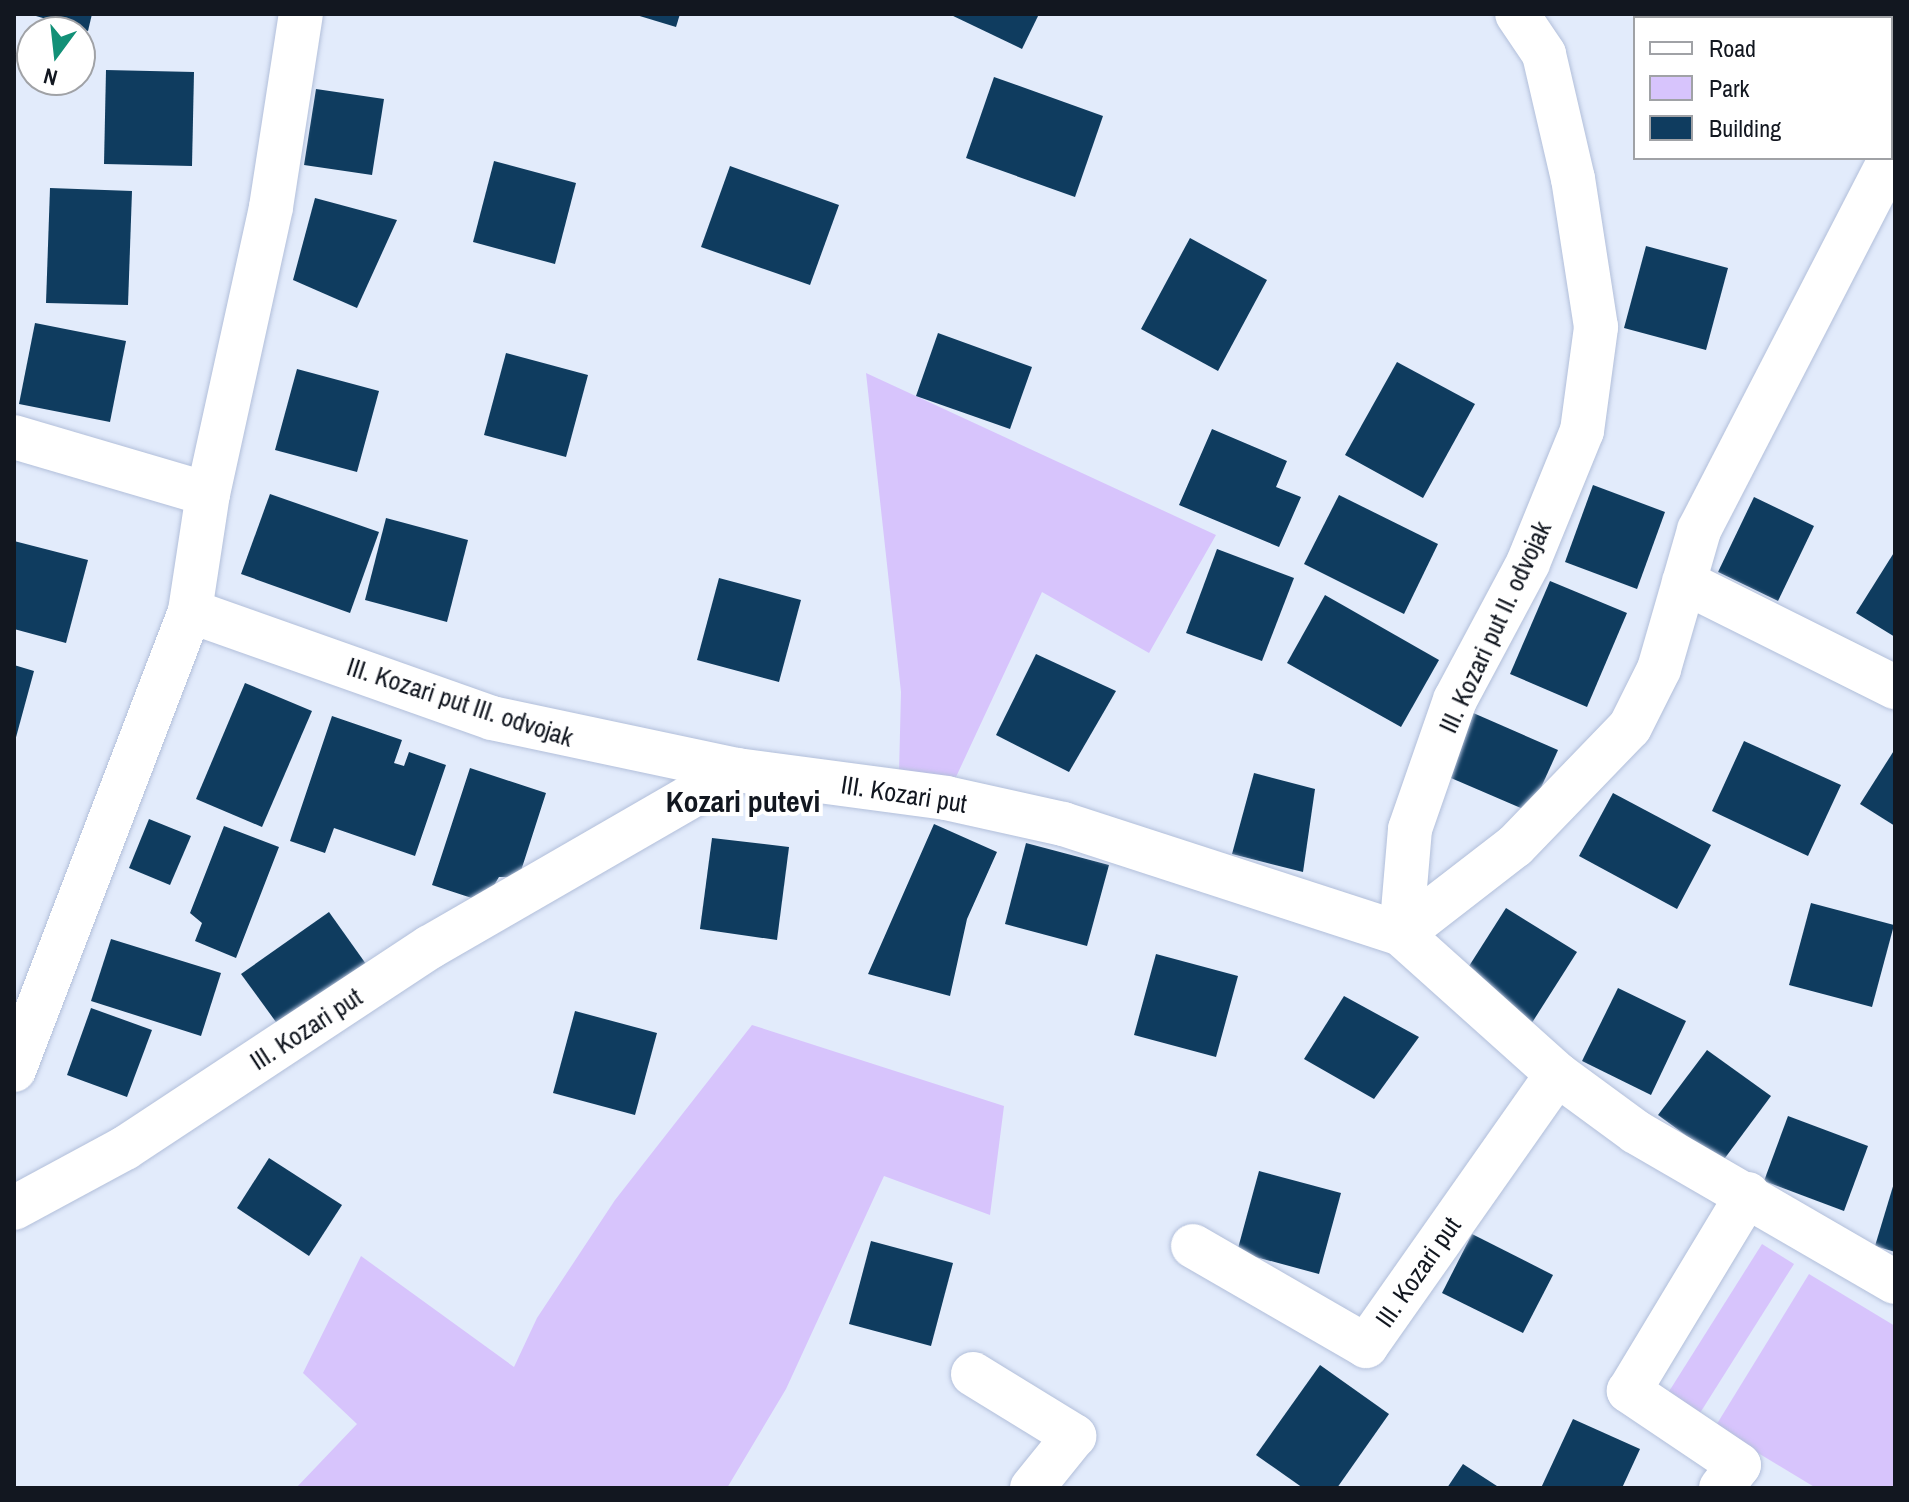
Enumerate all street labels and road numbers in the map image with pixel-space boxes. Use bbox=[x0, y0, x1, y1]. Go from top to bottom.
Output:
street label: III. Kozari put II. odvojak bbox=[1432, 516, 1558, 738]
street label: III. Kozari put III. odvojak bbox=[343, 651, 577, 753]
street label: III. Kozari put bbox=[839, 769, 969, 819]
street label: III. Kozari put bbox=[244, 981, 368, 1077]
street label: III. Kozari put bbox=[1369, 1211, 1467, 1333]

